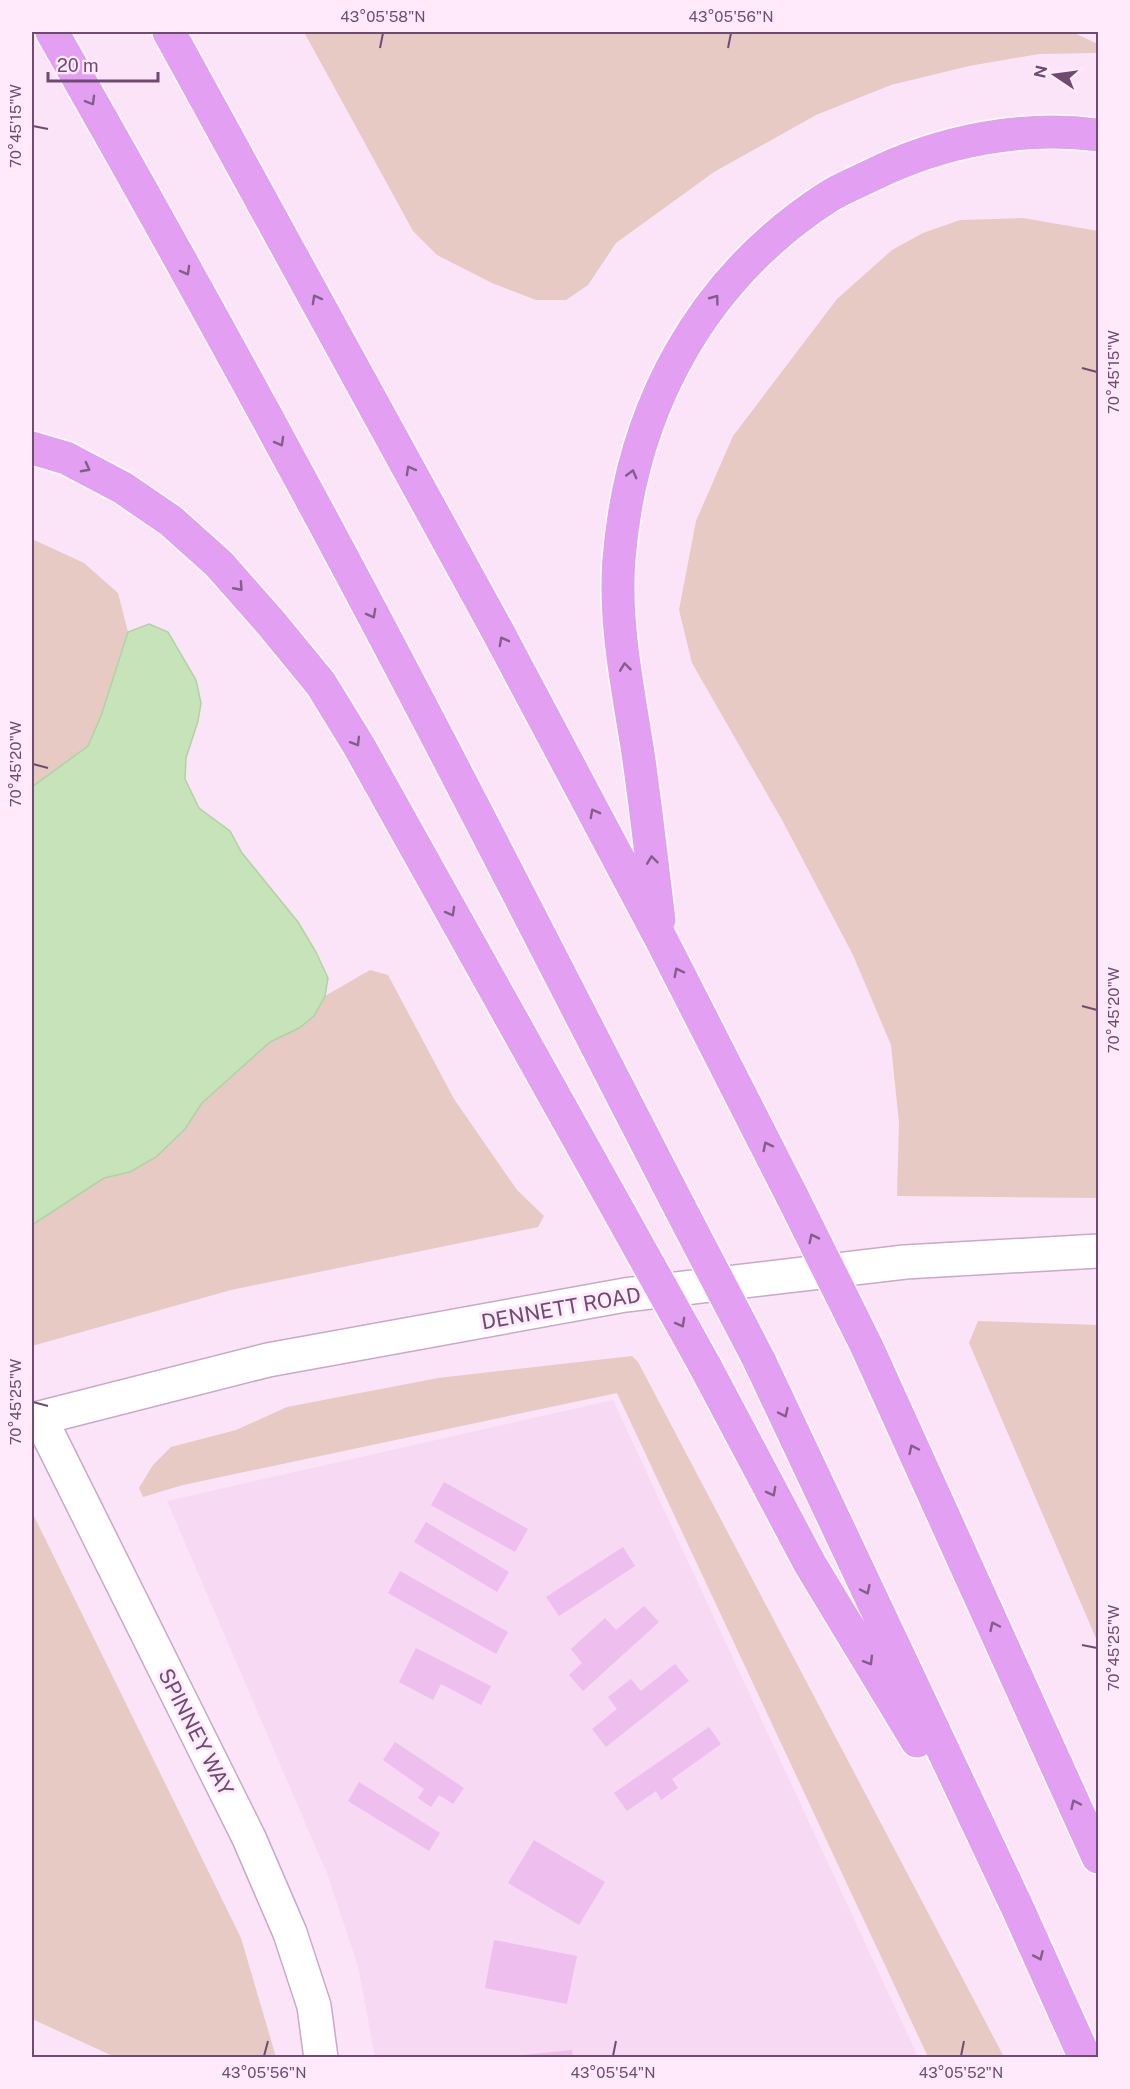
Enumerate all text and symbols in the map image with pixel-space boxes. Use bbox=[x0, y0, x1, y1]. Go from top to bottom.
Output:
text: 43°05'58"N bbox=[340, 8, 426, 25]
text: 43°05'56"N bbox=[689, 8, 773, 25]
scale bar bbox=[48, 45, 158, 83]
north arrow bbox=[1025, 45, 1085, 105]
text: 20 m bbox=[57, 55, 99, 76]
text: N bbox=[1030, 64, 1052, 80]
text: 70°45'15"W bbox=[7, 84, 24, 168]
one-way arrow bbox=[84, 95, 96, 105]
one-way arrow bbox=[179, 265, 190, 275]
one-way arrow bbox=[312, 295, 323, 305]
one-way arrow bbox=[708, 295, 719, 306]
text: 70°45'15"W bbox=[1105, 330, 1122, 414]
one-way arrow bbox=[273, 436, 284, 446]
one-way arrow bbox=[80, 461, 90, 472]
one-way arrow bbox=[405, 466, 417, 476]
one-way arrow bbox=[625, 469, 637, 480]
one-way arrow bbox=[232, 580, 243, 591]
one-way arrow bbox=[365, 608, 376, 618]
one-way arrow bbox=[499, 637, 510, 647]
one-way arrow bbox=[619, 663, 632, 672]
text: 70°45'20"W bbox=[7, 721, 24, 807]
one-way arrow bbox=[349, 736, 361, 746]
one-way arrow bbox=[590, 809, 601, 820]
one-way arrow bbox=[646, 856, 658, 865]
one-way arrow bbox=[444, 906, 455, 916]
text: 70°45'20"W bbox=[1105, 967, 1122, 1053]
one-way arrow bbox=[674, 968, 685, 979]
one-way arrow bbox=[762, 1141, 774, 1152]
one-way arrow bbox=[809, 1234, 820, 1245]
street label: DENNETT ROAD bbox=[479, 1282, 643, 1334]
one-way arrow bbox=[674, 1317, 685, 1327]
text: 70°45'25"W bbox=[7, 1359, 24, 1445]
one-way arrow bbox=[776, 1406, 788, 1417]
one-way arrow bbox=[908, 1444, 920, 1455]
one-way arrow bbox=[765, 1486, 776, 1496]
one-way arrow bbox=[859, 1583, 871, 1594]
text: 70°45'25"W bbox=[1105, 1605, 1122, 1691]
one-way arrow bbox=[989, 1622, 1001, 1633]
one-way arrow bbox=[861, 1655, 873, 1665]
street label: SPINNEY WAY bbox=[153, 1664, 239, 1800]
one-way arrow bbox=[1070, 1799, 1082, 1810]
one-way arrow bbox=[1032, 1949, 1044, 1960]
text: 43°05'56"N bbox=[222, 2064, 306, 2081]
text: 43°05'54"N bbox=[570, 2064, 656, 2081]
text: 43°05'52"N bbox=[919, 2064, 1003, 2081]

